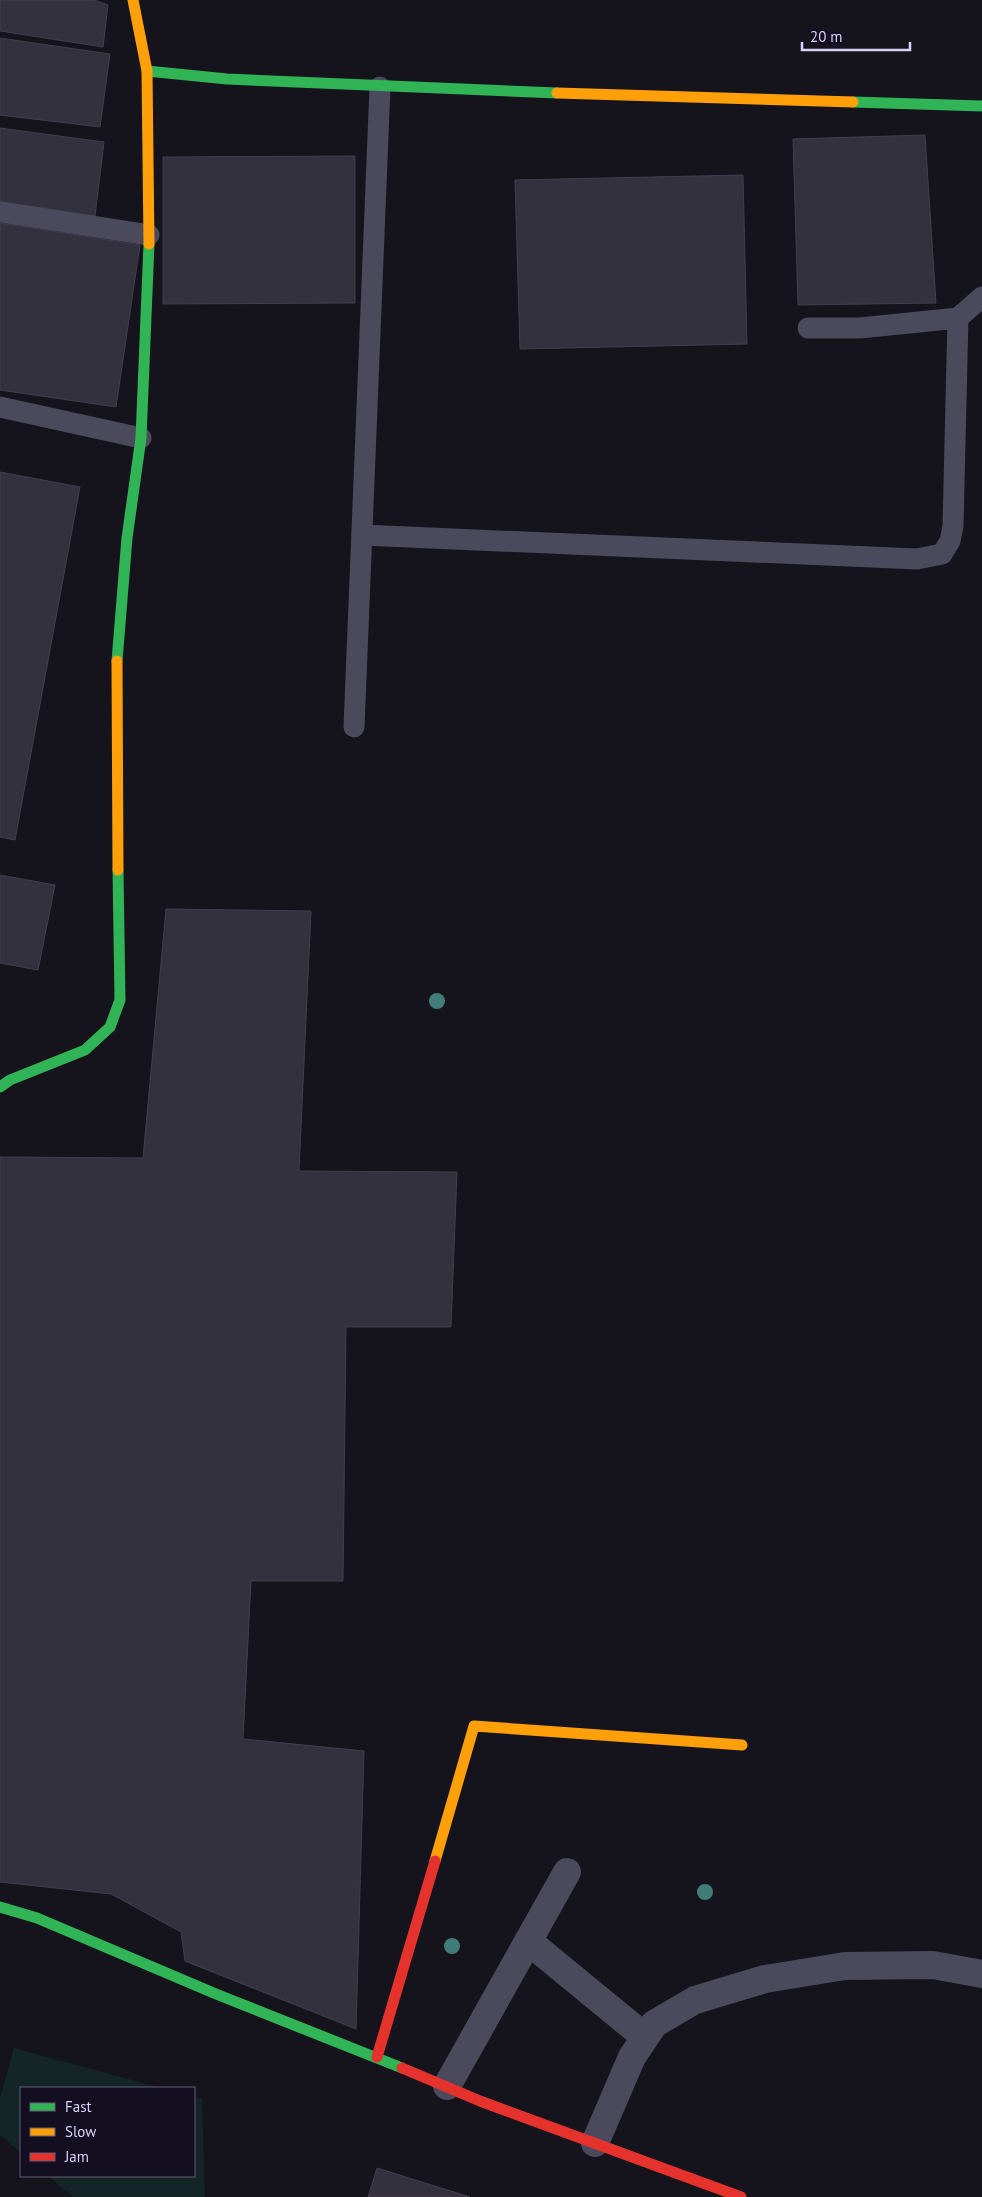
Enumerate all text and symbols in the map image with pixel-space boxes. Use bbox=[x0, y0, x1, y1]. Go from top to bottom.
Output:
scale bar bbox=[802, 20, 910, 52]
text: 20 m bbox=[810, 27, 843, 46]
legend bbox=[20, 2087, 195, 2177]
text: Fast bbox=[65, 2097, 92, 2116]
text: Slow bbox=[65, 2122, 96, 2141]
text: Jam bbox=[64, 2147, 89, 2166]

